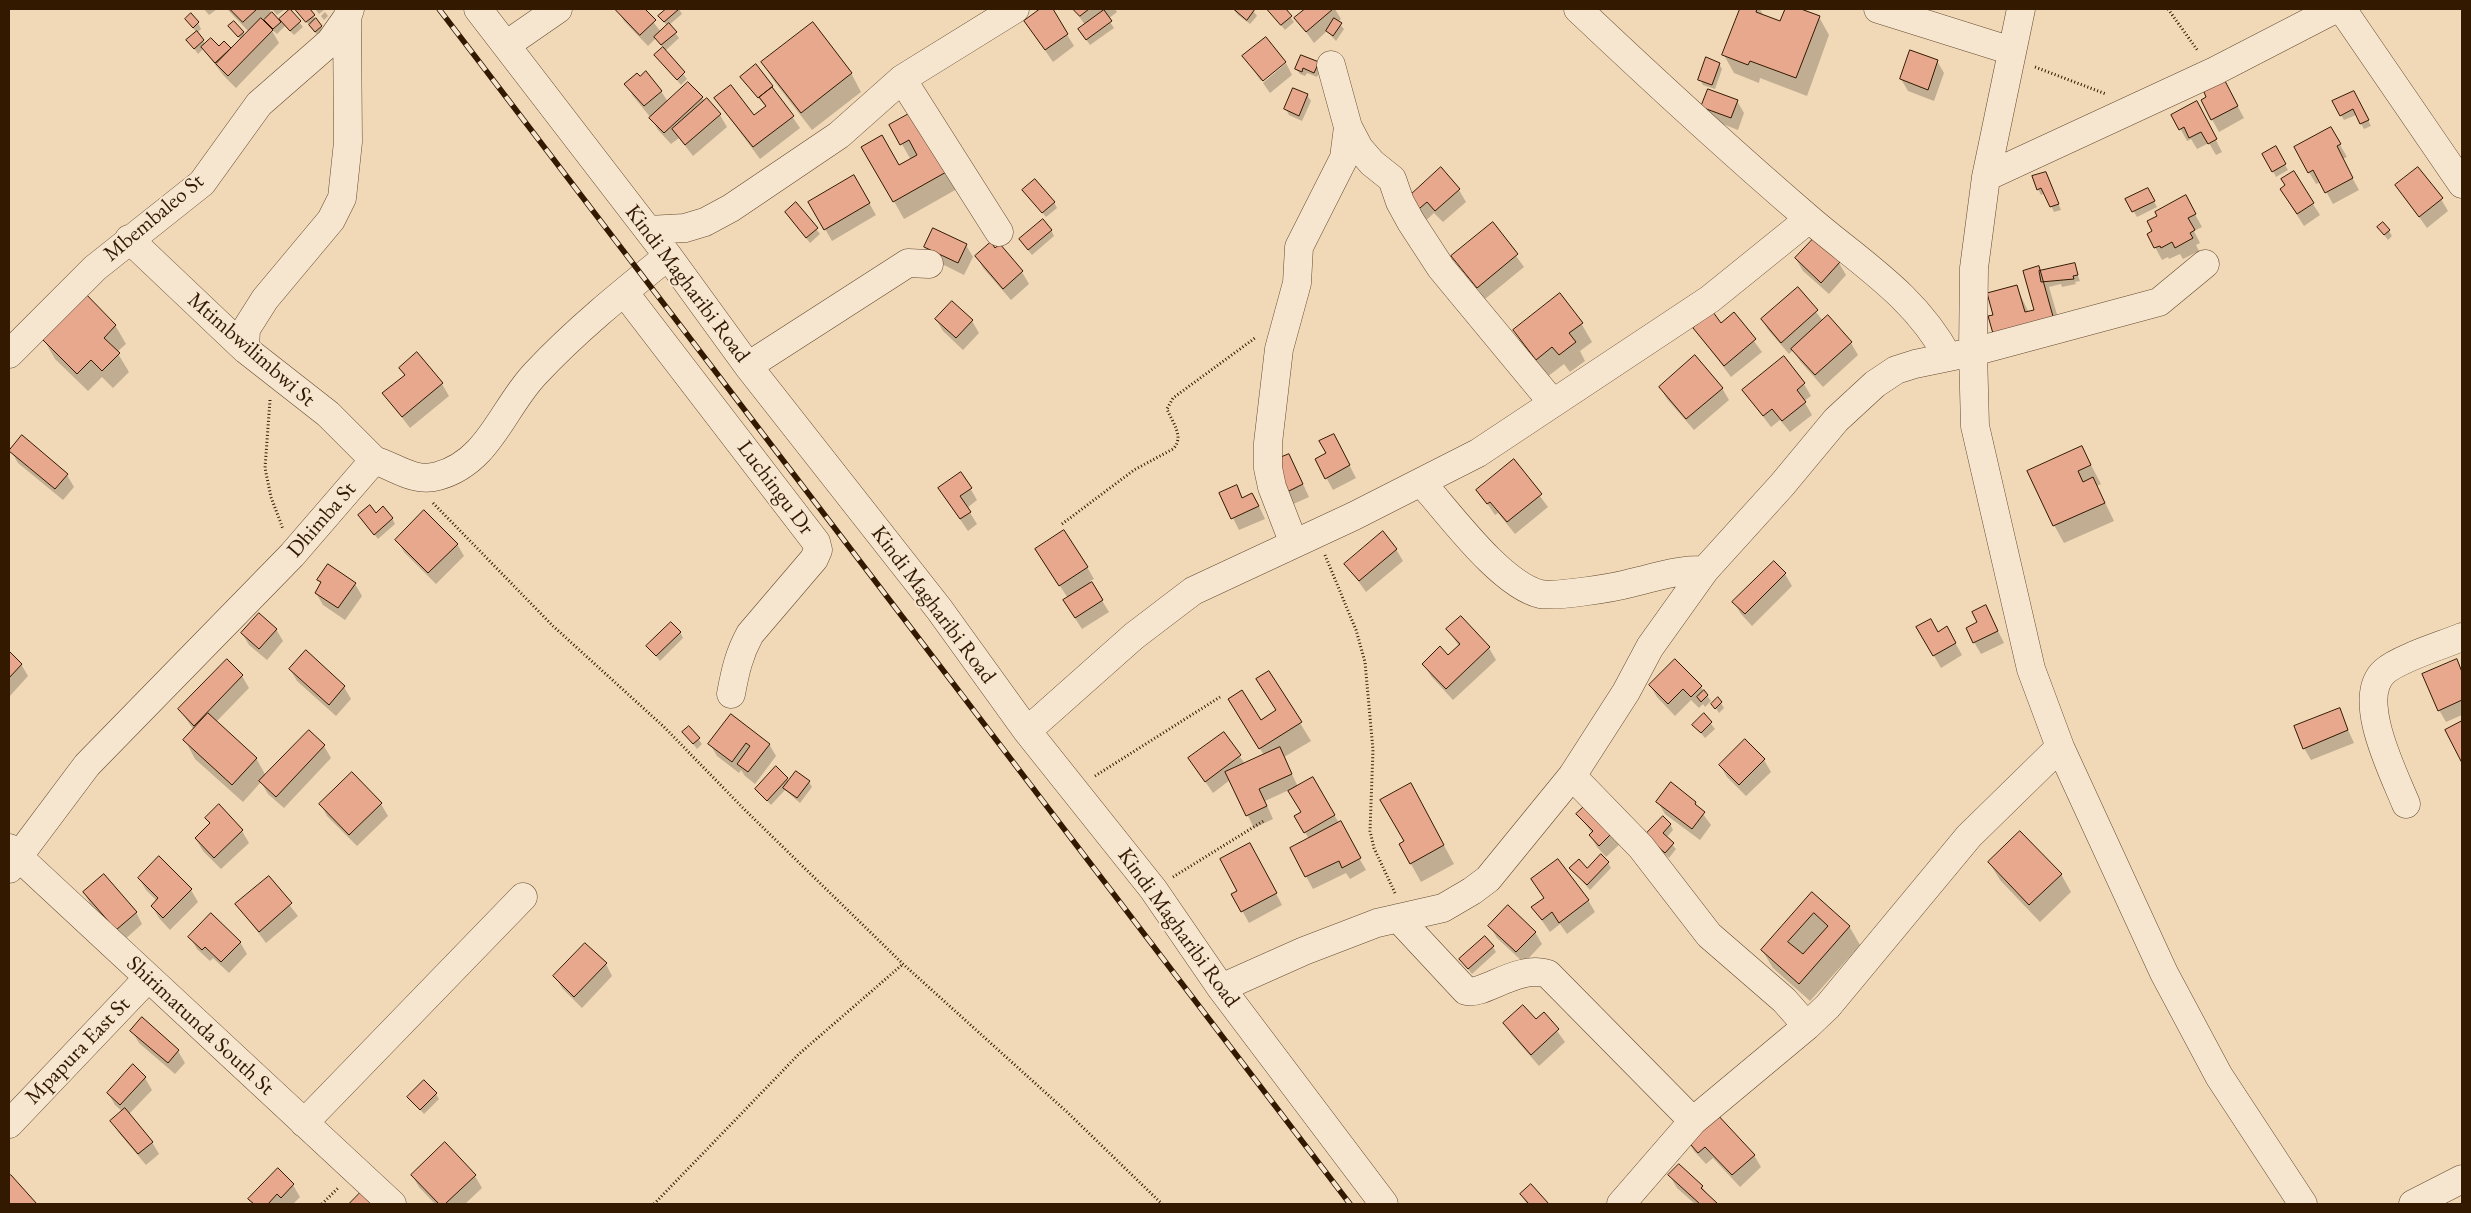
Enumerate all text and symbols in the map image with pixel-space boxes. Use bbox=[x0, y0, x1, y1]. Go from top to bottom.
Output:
street label: Mbembaleo St bbox=[99, 168, 209, 268]
street label: Kindi Magharibi Road bbox=[619, 200, 755, 368]
street label: Mtimbwilimbwi St bbox=[182, 287, 320, 413]
street label: Luchingu Dr bbox=[731, 436, 819, 540]
street label: Dhimba St bbox=[282, 477, 362, 563]
street label: Kindi Magharibi Road bbox=[865, 521, 1001, 689]
street label: Kindi Magharibi Road bbox=[1111, 843, 1245, 1013]
street label: Shirimatunda South St bbox=[121, 951, 279, 1101]
street label: Mpapura East St bbox=[20, 992, 136, 1110]

